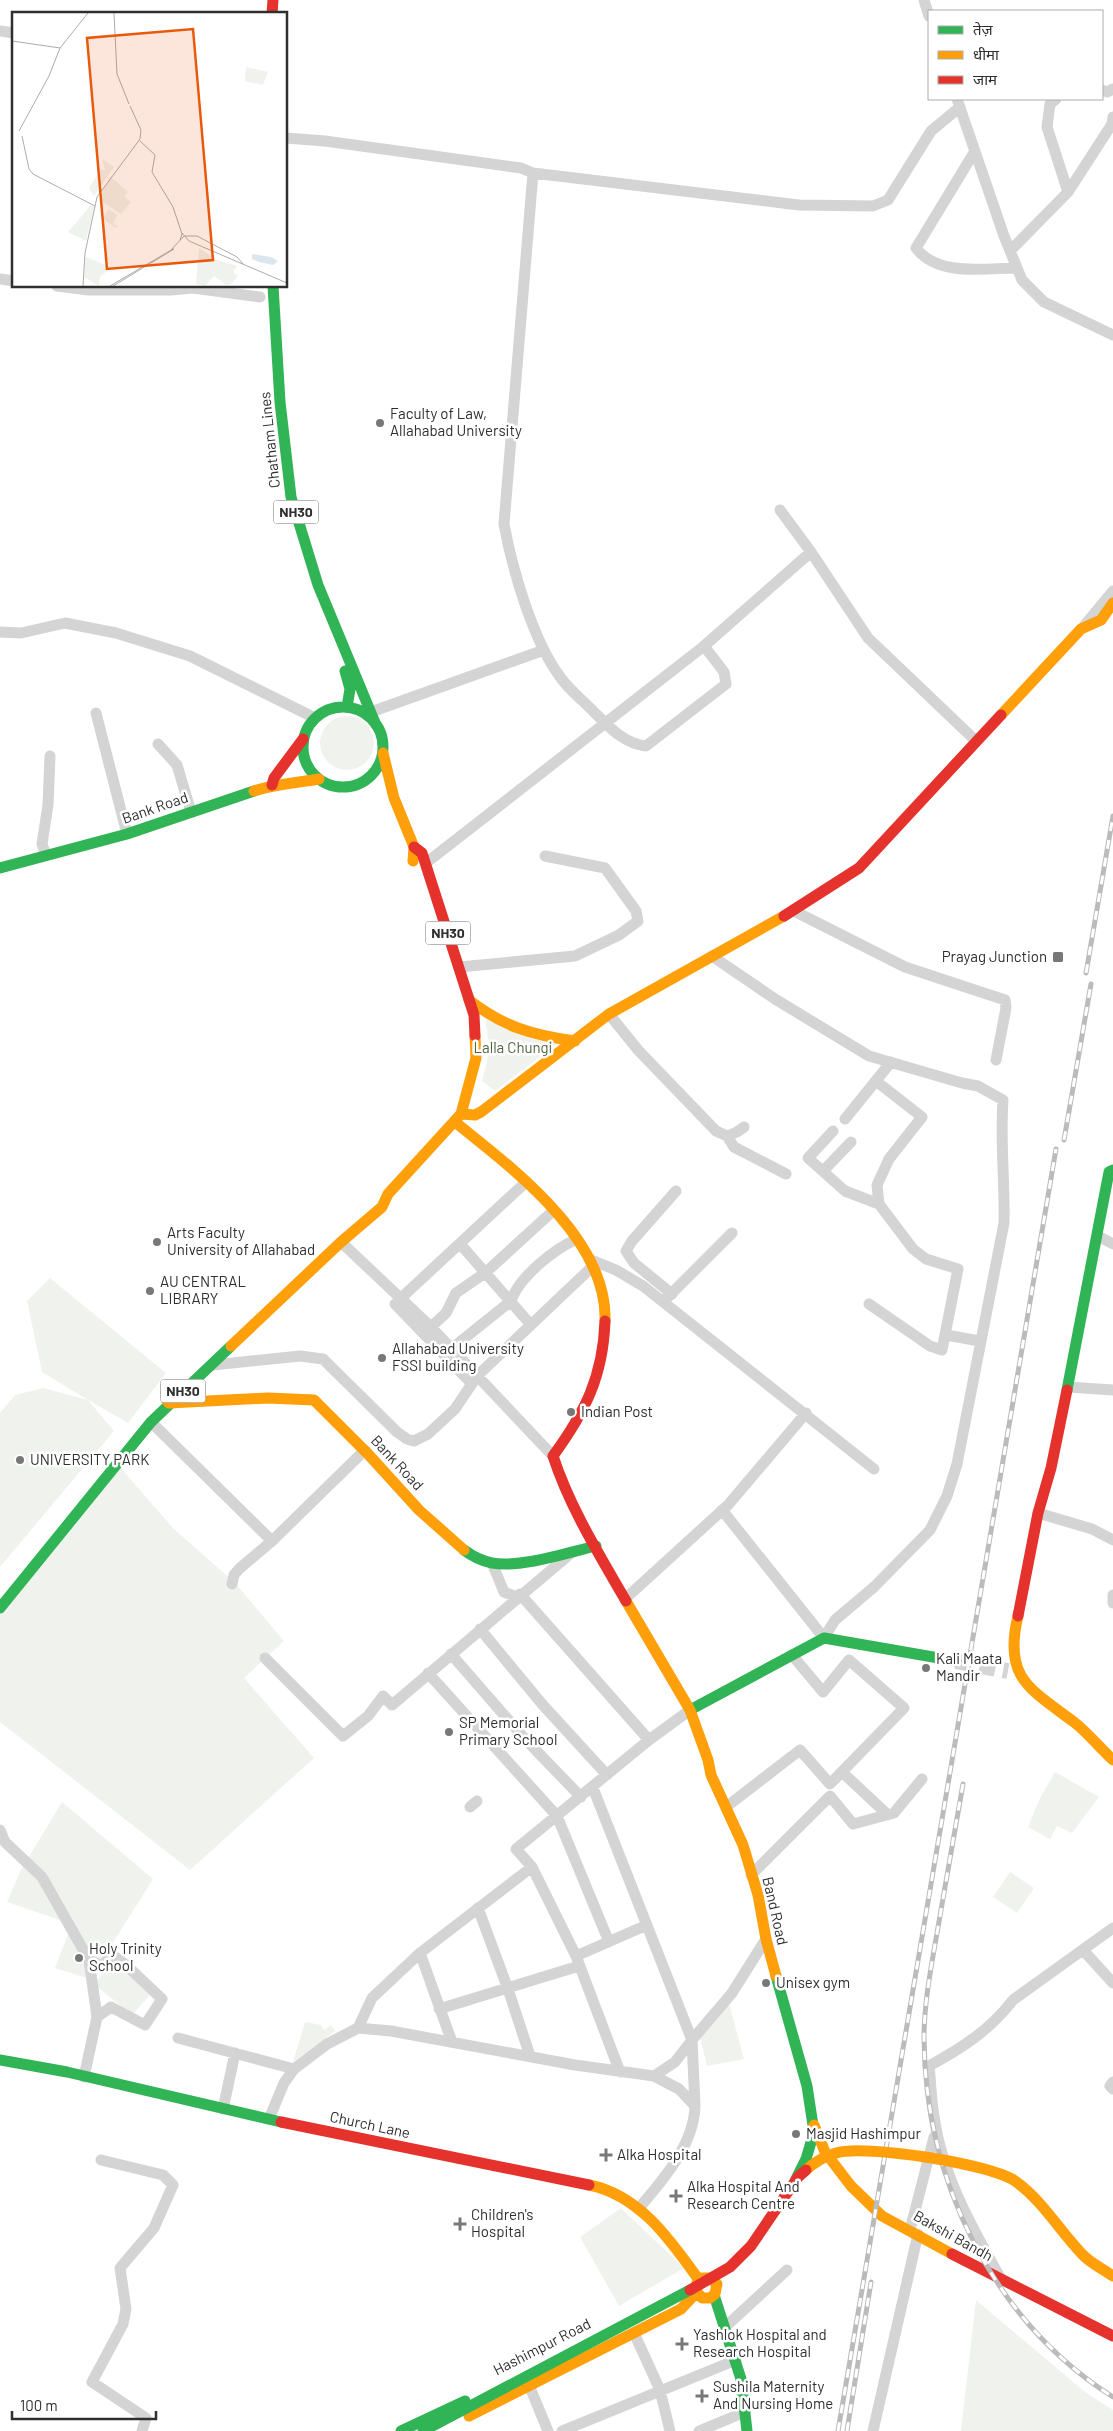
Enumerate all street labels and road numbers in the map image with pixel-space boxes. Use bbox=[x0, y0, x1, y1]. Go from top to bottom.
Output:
street label: Chatham Lines bbox=[255, 391, 283, 489]
road number: NH30 bbox=[274, 501, 318, 524]
street label: Bank Road bbox=[119, 787, 190, 827]
road number: NH30 bbox=[426, 921, 470, 944]
road number: NH30 bbox=[160, 1380, 206, 1402]
street label: Bank Road bbox=[368, 1431, 428, 1494]
street label: Band Road bbox=[759, 1875, 793, 1947]
street label: Church Lane bbox=[328, 2107, 412, 2141]
street label: Bakshi Bandh bbox=[911, 2206, 996, 2264]
street label: Hashimpur Road bbox=[490, 2314, 593, 2378]

